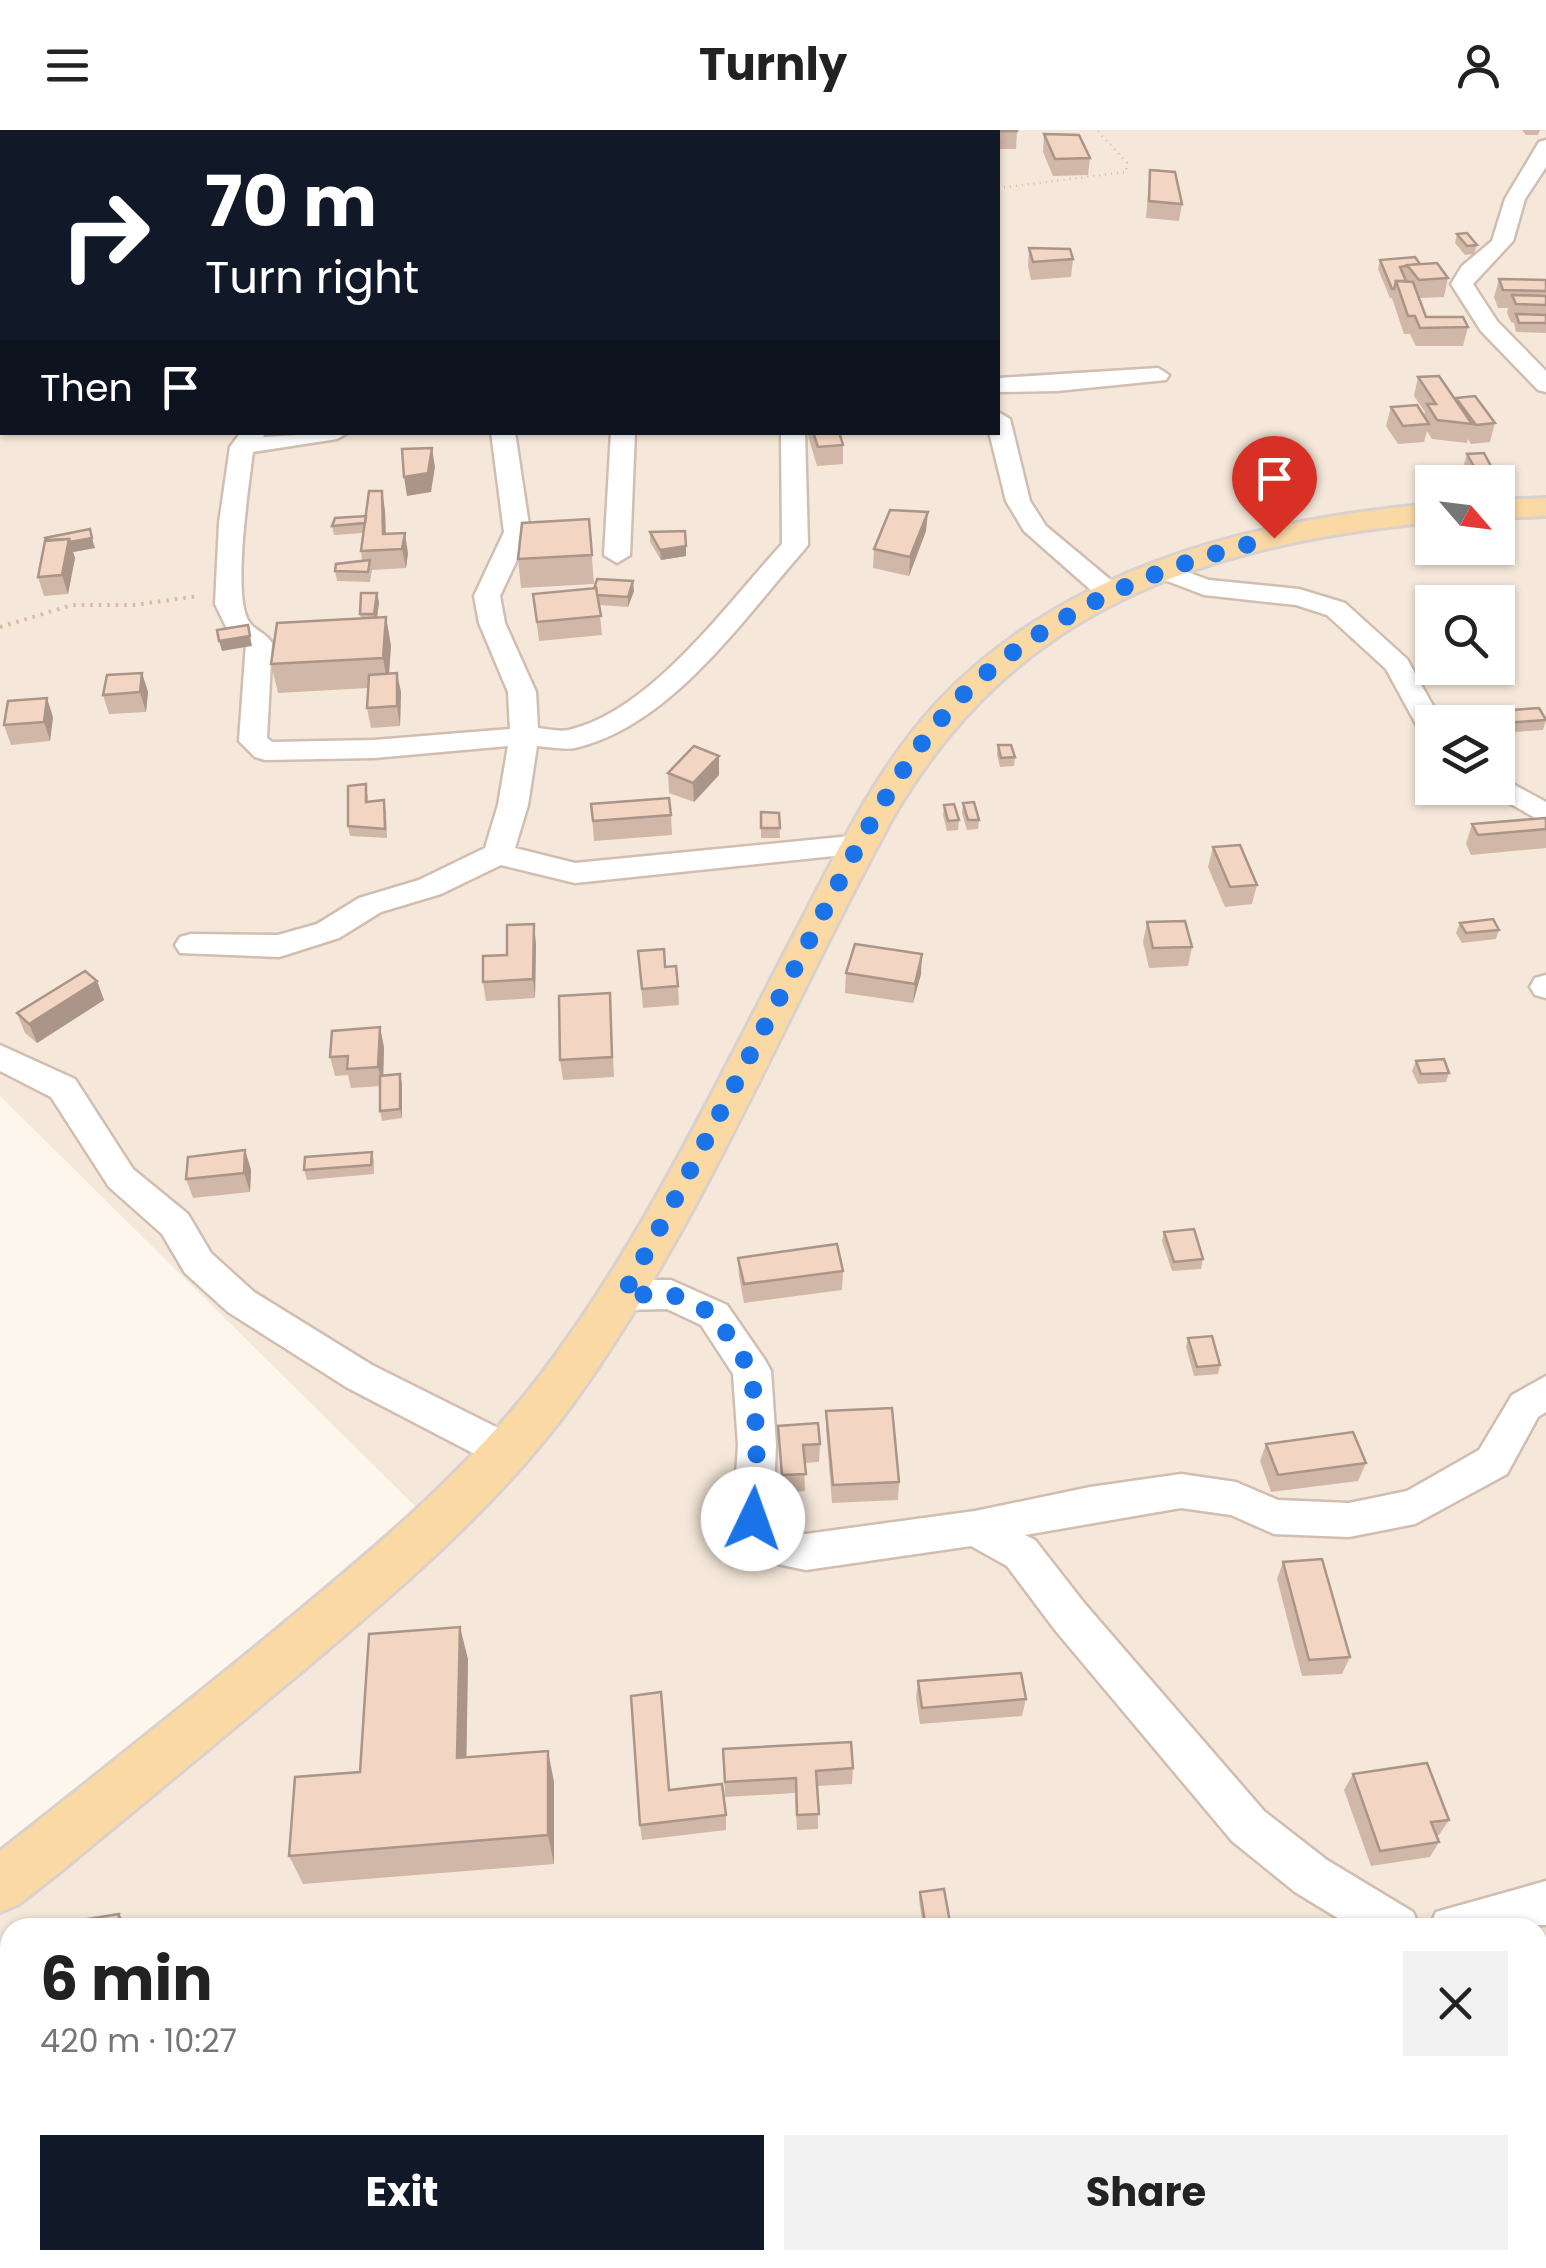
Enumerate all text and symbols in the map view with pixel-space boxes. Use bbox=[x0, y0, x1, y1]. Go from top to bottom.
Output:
text: Turnly bbox=[699, 33, 847, 96]
icon: menu bbox=[40, 38, 95, 93]
icon: person bbox=[1451, 38, 1506, 93]
text: 70 m bbox=[205, 152, 377, 251]
icon: right bbox=[40, 170, 170, 300]
text: Turn right bbox=[205, 246, 419, 309]
icon: arrive bbox=[153, 360, 208, 415]
text: Then bbox=[40, 361, 133, 414]
pin bbox=[1232, 436, 1317, 539]
icon: arrive bbox=[1247, 451, 1302, 506]
north arrow bbox=[1415, 465, 1515, 565]
map controls bbox=[1415, 465, 1515, 805]
button: search bbox=[1415, 585, 1515, 685]
button: layers bbox=[1415, 705, 1515, 805]
position arrow bbox=[701, 1467, 805, 1571]
text: 6 min bbox=[40, 1937, 213, 2021]
button: close bbox=[1403, 1951, 1508, 2056]
text: 420 m · 10:27 bbox=[40, 2018, 237, 2063]
button: Exit bbox=[40, 2135, 764, 2250]
button: Share bbox=[784, 2135, 1508, 2250]

